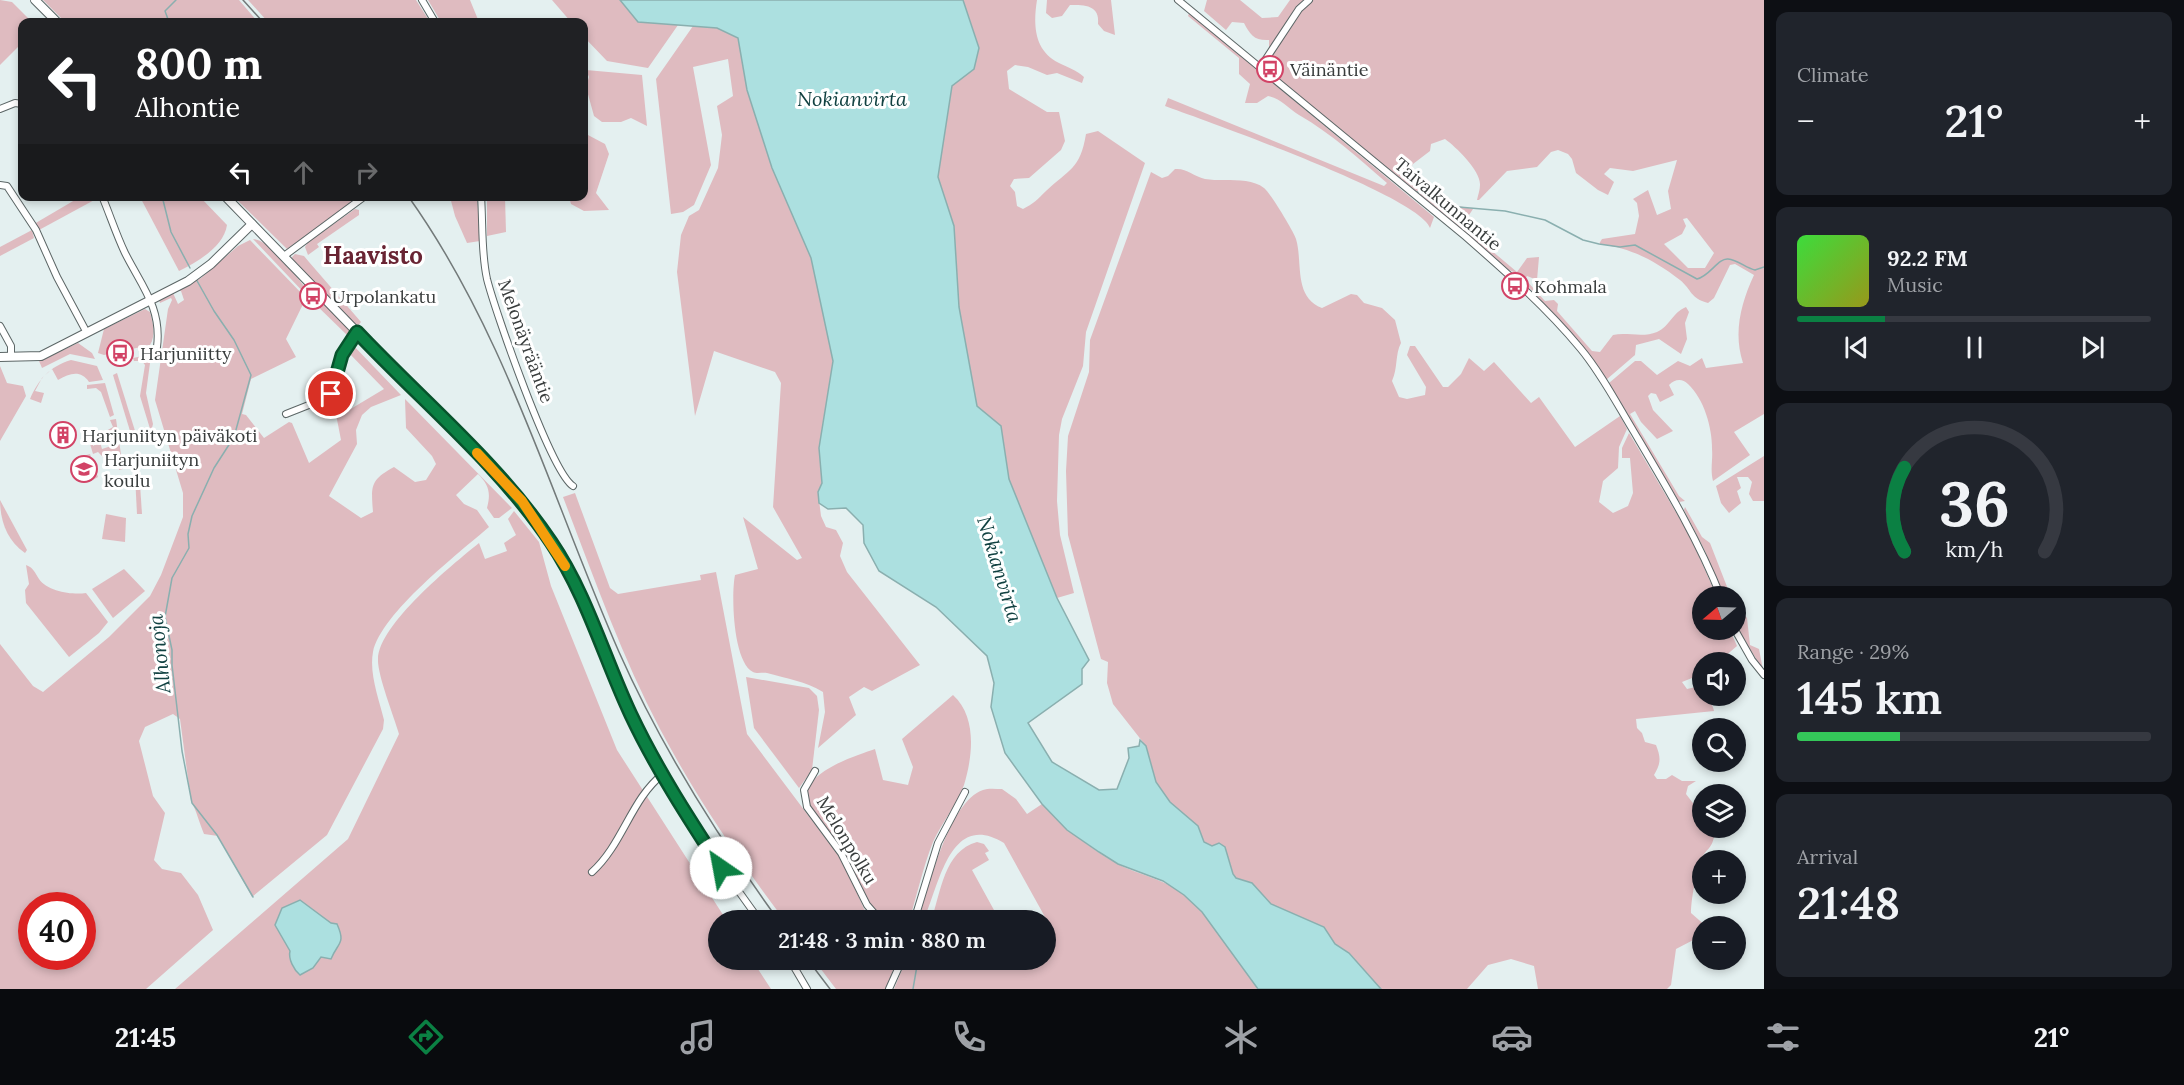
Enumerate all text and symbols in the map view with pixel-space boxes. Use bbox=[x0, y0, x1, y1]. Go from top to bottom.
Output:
text: 800 m bbox=[135, 37, 262, 91]
icon: left bbox=[36, 42, 114, 120]
bus stop icon: Väinäntie bbox=[1255, 54, 1285, 84]
place label: Väinäntie bbox=[1289, 58, 1369, 81]
text: Climate bbox=[1797, 62, 1869, 87]
water label: Nokianvirta bbox=[797, 86, 907, 111]
text: Alhontie bbox=[135, 90, 240, 124]
text: 21° bbox=[1944, 92, 2004, 149]
text: − bbox=[1797, 100, 1815, 142]
text: + bbox=[2133, 100, 2151, 142]
street label: Taivalkunnantie bbox=[1390, 153, 1506, 256]
icon: left bbox=[224, 156, 257, 189]
icon: ahead bbox=[287, 156, 320, 189]
icon: right bbox=[350, 156, 383, 189]
district label: Haavisto bbox=[323, 240, 423, 271]
text: 92.2 FM bbox=[1887, 244, 1968, 272]
bus stop icon: Kohmala bbox=[1500, 271, 1530, 301]
text: Music bbox=[1887, 272, 1943, 297]
place label: Kohmala bbox=[1534, 275, 1607, 298]
street label: Melonäyrääntie bbox=[493, 276, 559, 406]
bus stop icon: Urpolankatu bbox=[298, 281, 328, 311]
place label: Urpolankatu bbox=[332, 285, 437, 308]
icon: previous bbox=[1840, 331, 1873, 364]
icon: pause bbox=[1958, 331, 1991, 364]
icon: next bbox=[2076, 331, 2109, 364]
bus stop icon: Harjuniitty bbox=[105, 338, 135, 368]
place label: Harjuniitty bbox=[140, 342, 232, 365]
pin bbox=[305, 368, 356, 419]
icon: arrive bbox=[314, 377, 347, 410]
building icon: Harjuniityn päiväkoti bbox=[48, 420, 78, 450]
place label: Harjuniityn päiväkoti bbox=[82, 424, 257, 447]
place label: Harjuniityn koulu bbox=[104, 448, 199, 492]
school or university icon: Harjuniityn koulu bbox=[69, 454, 99, 484]
text: 36 bbox=[1939, 463, 2009, 543]
water label: Nokianvirta bbox=[972, 513, 1028, 625]
text: km/h bbox=[1945, 535, 2003, 563]
north arrow bbox=[1692, 586, 1746, 640]
map controls bbox=[1692, 586, 1746, 970]
water label: Alhonoja bbox=[142, 613, 176, 696]
text: Range · 29% bbox=[1797, 639, 1909, 664]
button: sound bbox=[1692, 652, 1746, 706]
text: 145 km bbox=[1797, 669, 1942, 726]
button: search bbox=[1692, 718, 1746, 772]
button: layers bbox=[1692, 784, 1746, 838]
street label: Melonpolku bbox=[812, 792, 883, 889]
position arrow bbox=[689, 836, 753, 900]
text: Arrival bbox=[1797, 844, 1858, 869]
button: + bbox=[1692, 850, 1746, 904]
text: 21:48 bbox=[1797, 874, 1900, 931]
speed limit sign: 40 bbox=[18, 892, 96, 970]
button: − bbox=[1692, 916, 1746, 970]
text: 21:48 · 3 min · 880 m bbox=[778, 926, 986, 954]
icon: directions bbox=[405, 1016, 447, 1058]
icon: music bbox=[677, 1016, 719, 1058]
icon: phone bbox=[948, 1016, 990, 1058]
icon: climate bbox=[1220, 1016, 1262, 1058]
icon: car bbox=[1491, 1016, 1533, 1058]
icon: filters bbox=[1762, 1016, 1804, 1058]
text: 21:45 bbox=[115, 1020, 176, 1054]
text: 21° bbox=[2034, 1020, 2069, 1054]

